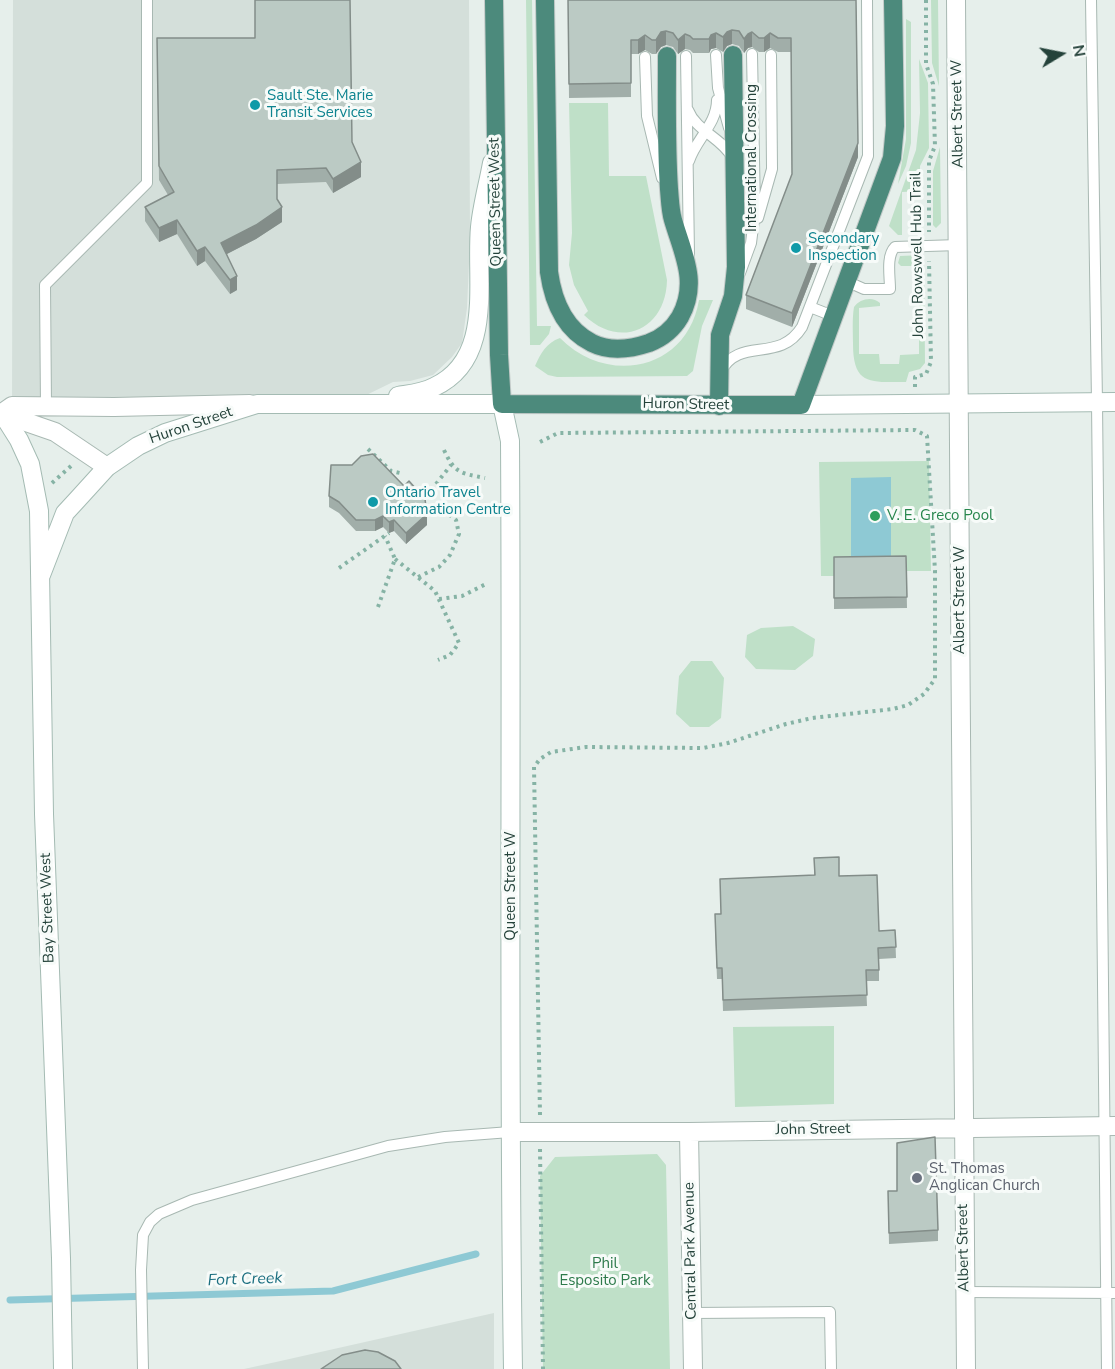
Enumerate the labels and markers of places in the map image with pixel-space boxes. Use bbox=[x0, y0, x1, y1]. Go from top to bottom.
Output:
place label: Sault Ste. Marie Transit Services bbox=[267, 87, 373, 122]
marker: Sault Ste. Marie Transit Services bbox=[248, 98, 262, 112]
place label: Secondary Inspection bbox=[808, 230, 879, 265]
marker: Secondary Inspection bbox=[789, 241, 803, 255]
place label: Ontario Travel Information Centre bbox=[385, 484, 511, 519]
marker: Ontario Travel Information Centre bbox=[366, 495, 380, 509]
place label: V. E. Greco Pool bbox=[887, 507, 993, 525]
marker: V. E. Greco Pool bbox=[868, 509, 882, 523]
place label: St. Thomas Anglican Church bbox=[929, 1160, 1040, 1195]
marker: St. Thomas Anglican Church bbox=[910, 1171, 924, 1185]

